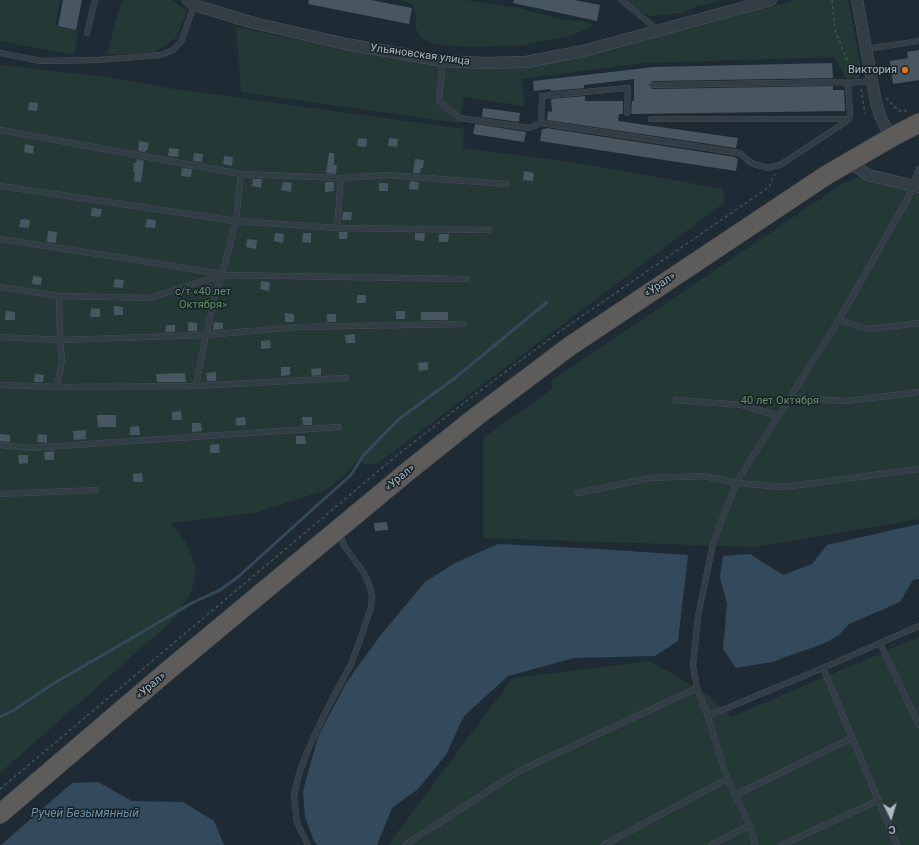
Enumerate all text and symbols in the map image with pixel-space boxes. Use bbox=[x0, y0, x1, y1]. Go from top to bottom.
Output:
street label: Ульяновская улица bbox=[369, 41, 471, 69]
place label: Виктория bbox=[848, 63, 897, 77]
marker: Виктория bbox=[900, 65, 910, 75]
street label: «Урал» bbox=[642, 270, 678, 300]
park label: с/т «40 лет Октября» bbox=[175, 285, 231, 311]
park label: 40 лет Октября bbox=[741, 394, 819, 408]
street label: «Урал» bbox=[382, 462, 418, 494]
street label: «Урал» bbox=[133, 670, 169, 702]
north arrow bbox=[871, 797, 911, 837]
water label: Ручей Безымянный bbox=[31, 807, 139, 821]
text: С bbox=[888, 823, 896, 836]

